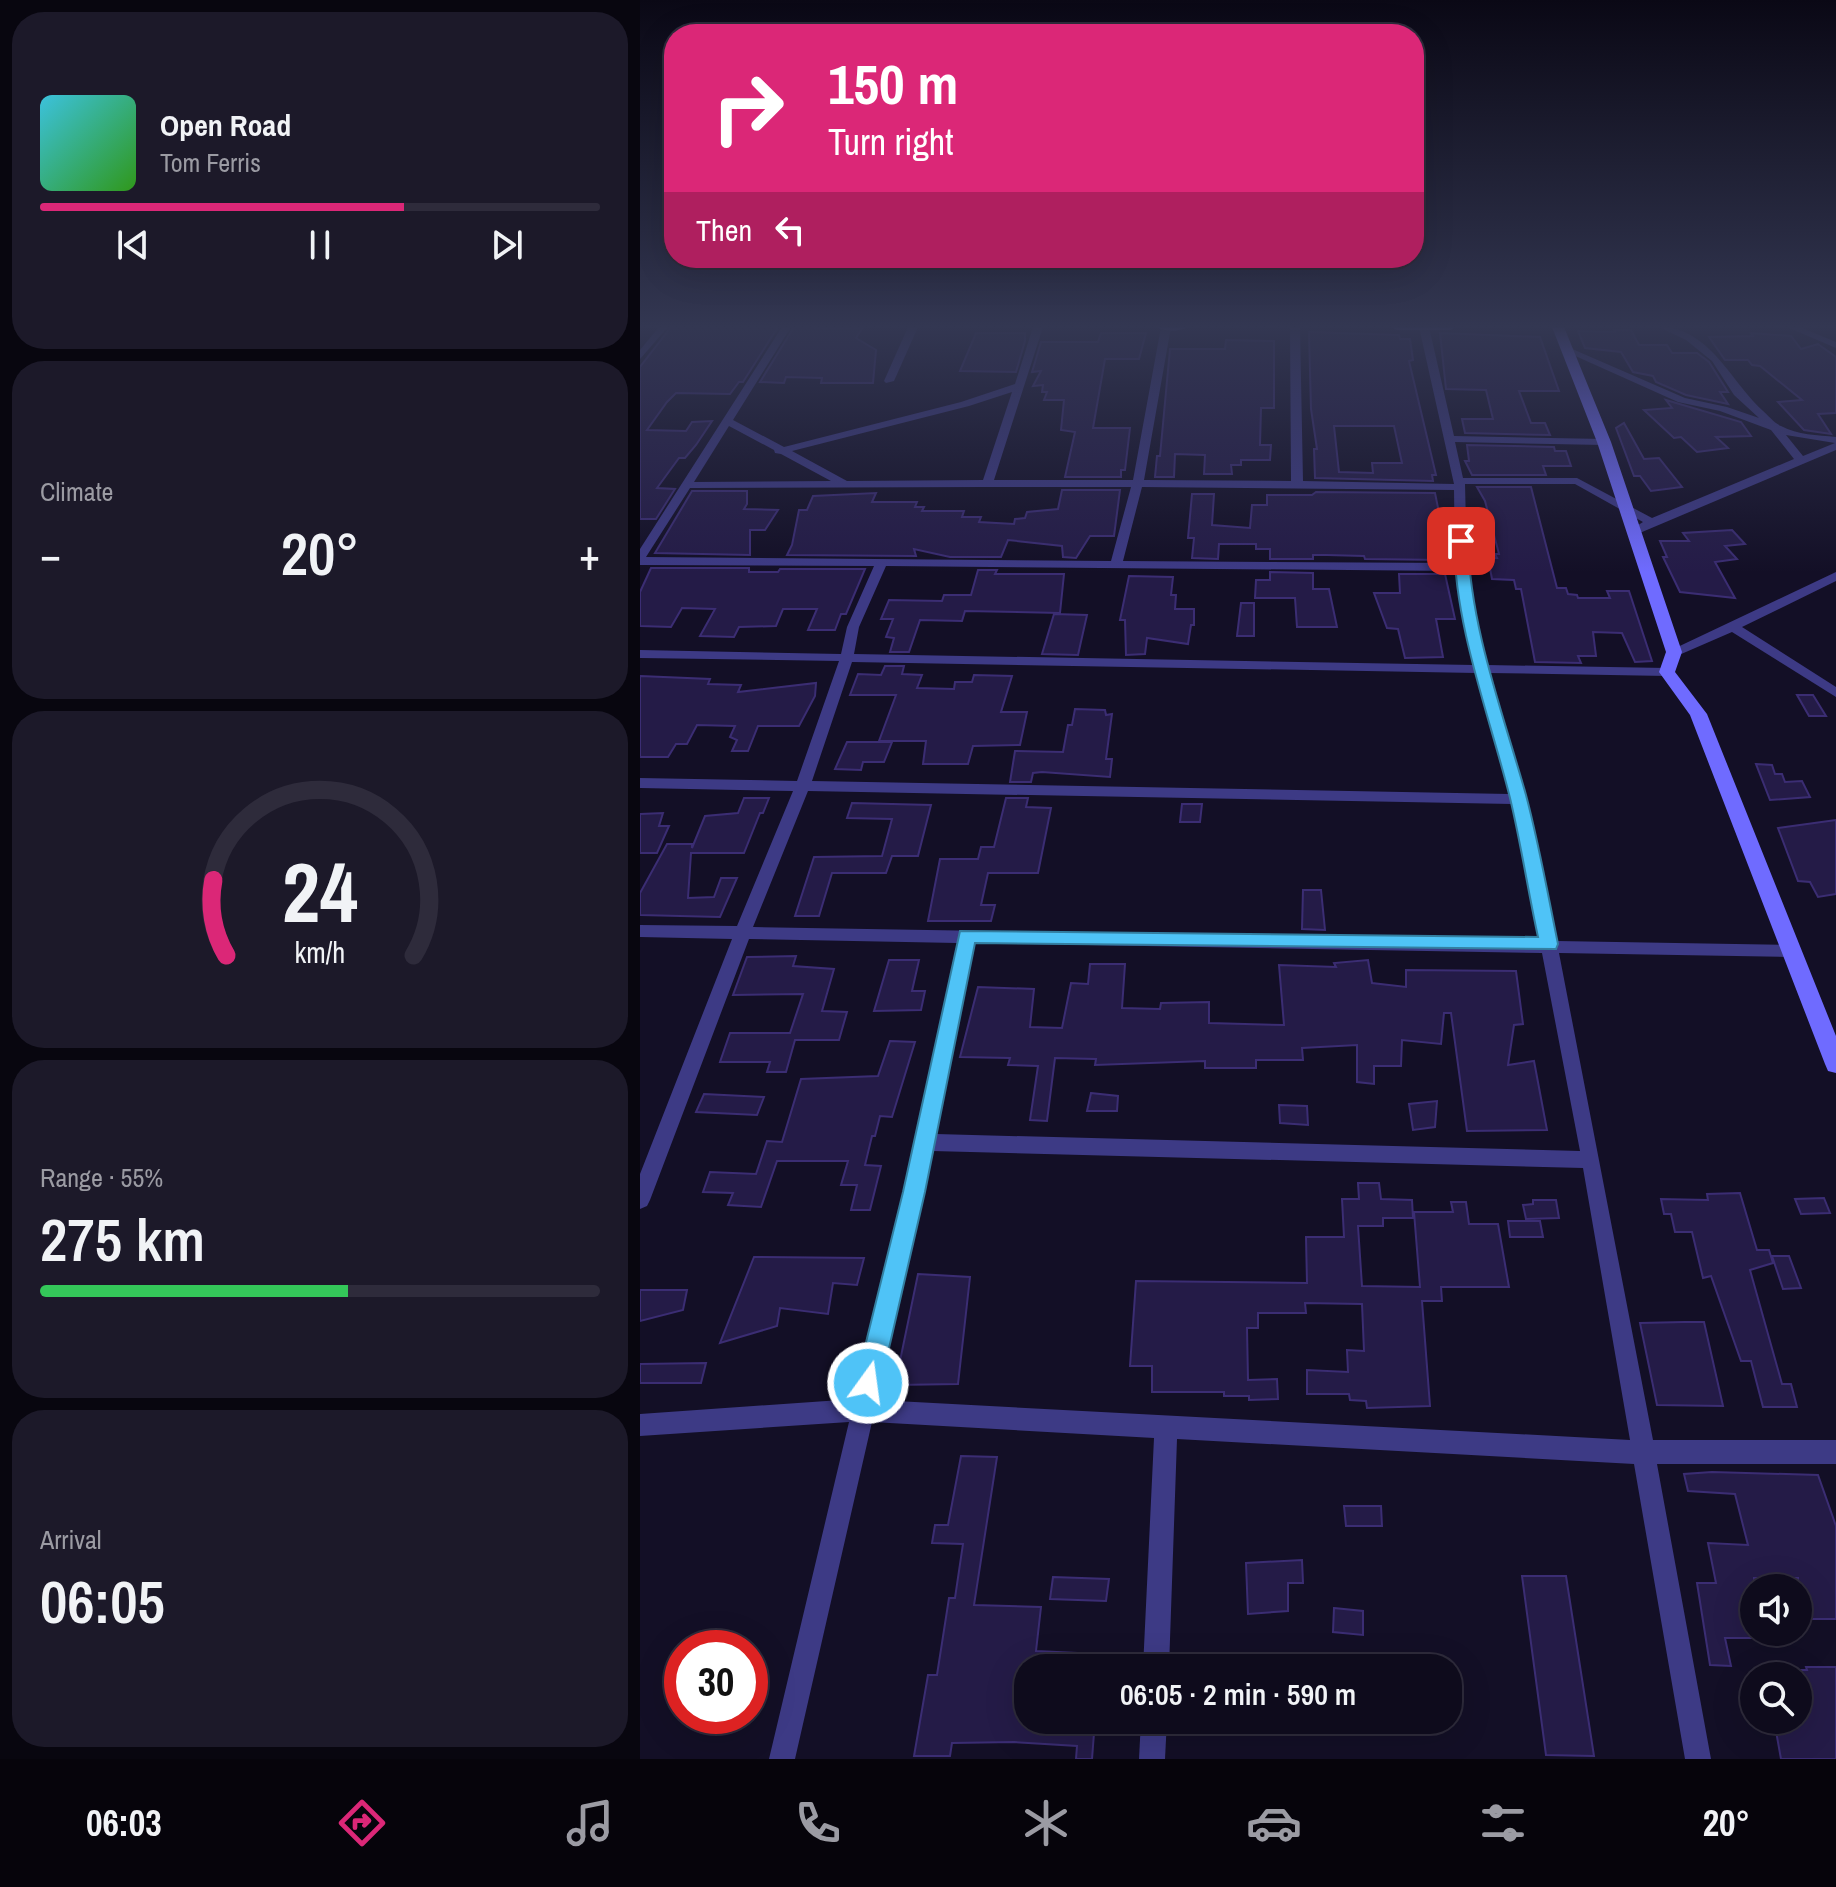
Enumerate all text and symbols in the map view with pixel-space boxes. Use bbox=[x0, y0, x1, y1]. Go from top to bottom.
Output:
text: 150 m bbox=[828, 46, 958, 121]
icon: right bbox=[696, 56, 800, 160]
text: Open Road bbox=[160, 105, 291, 145]
text: Turn right bbox=[828, 118, 953, 166]
text: Tom Ferris bbox=[160, 145, 261, 180]
icon: left bbox=[768, 208, 812, 252]
text: Then bbox=[696, 210, 752, 250]
icon: previous bbox=[111, 223, 155, 267]
icon: pause bbox=[298, 223, 342, 267]
icon: next bbox=[485, 223, 529, 267]
text: Climate bbox=[40, 474, 113, 509]
pin bbox=[1427, 507, 1495, 575]
text: 20° bbox=[281, 513, 359, 594]
icon: arrive bbox=[1439, 519, 1483, 563]
text: − bbox=[40, 524, 61, 584]
text: + bbox=[579, 524, 600, 584]
text: 24 bbox=[282, 835, 358, 947]
text: km/h bbox=[295, 933, 345, 972]
text: Range · 55% bbox=[40, 1160, 163, 1195]
text: 275 km bbox=[40, 1199, 205, 1280]
position arrow bbox=[826, 1341, 910, 1425]
text: Arrival bbox=[40, 1522, 102, 1557]
text: 06:05 bbox=[40, 1561, 165, 1642]
map controls bbox=[1740, 1574, 1812, 1734]
button: sound bbox=[1740, 1574, 1812, 1646]
speed limit sign: 30 bbox=[664, 1630, 768, 1734]
button: search bbox=[1740, 1662, 1812, 1734]
text: 06:05 · 2 min · 590 m bbox=[1120, 1674, 1356, 1714]
icon: directions bbox=[334, 1795, 390, 1851]
icon: music bbox=[562, 1795, 618, 1851]
icon: phone bbox=[790, 1795, 846, 1851]
icon: climate bbox=[1018, 1795, 1074, 1851]
icon: car bbox=[1246, 1795, 1302, 1851]
icon: filters bbox=[1475, 1795, 1531, 1851]
text: 06:03 bbox=[86, 1799, 162, 1847]
text: 20° bbox=[1703, 1799, 1750, 1847]

